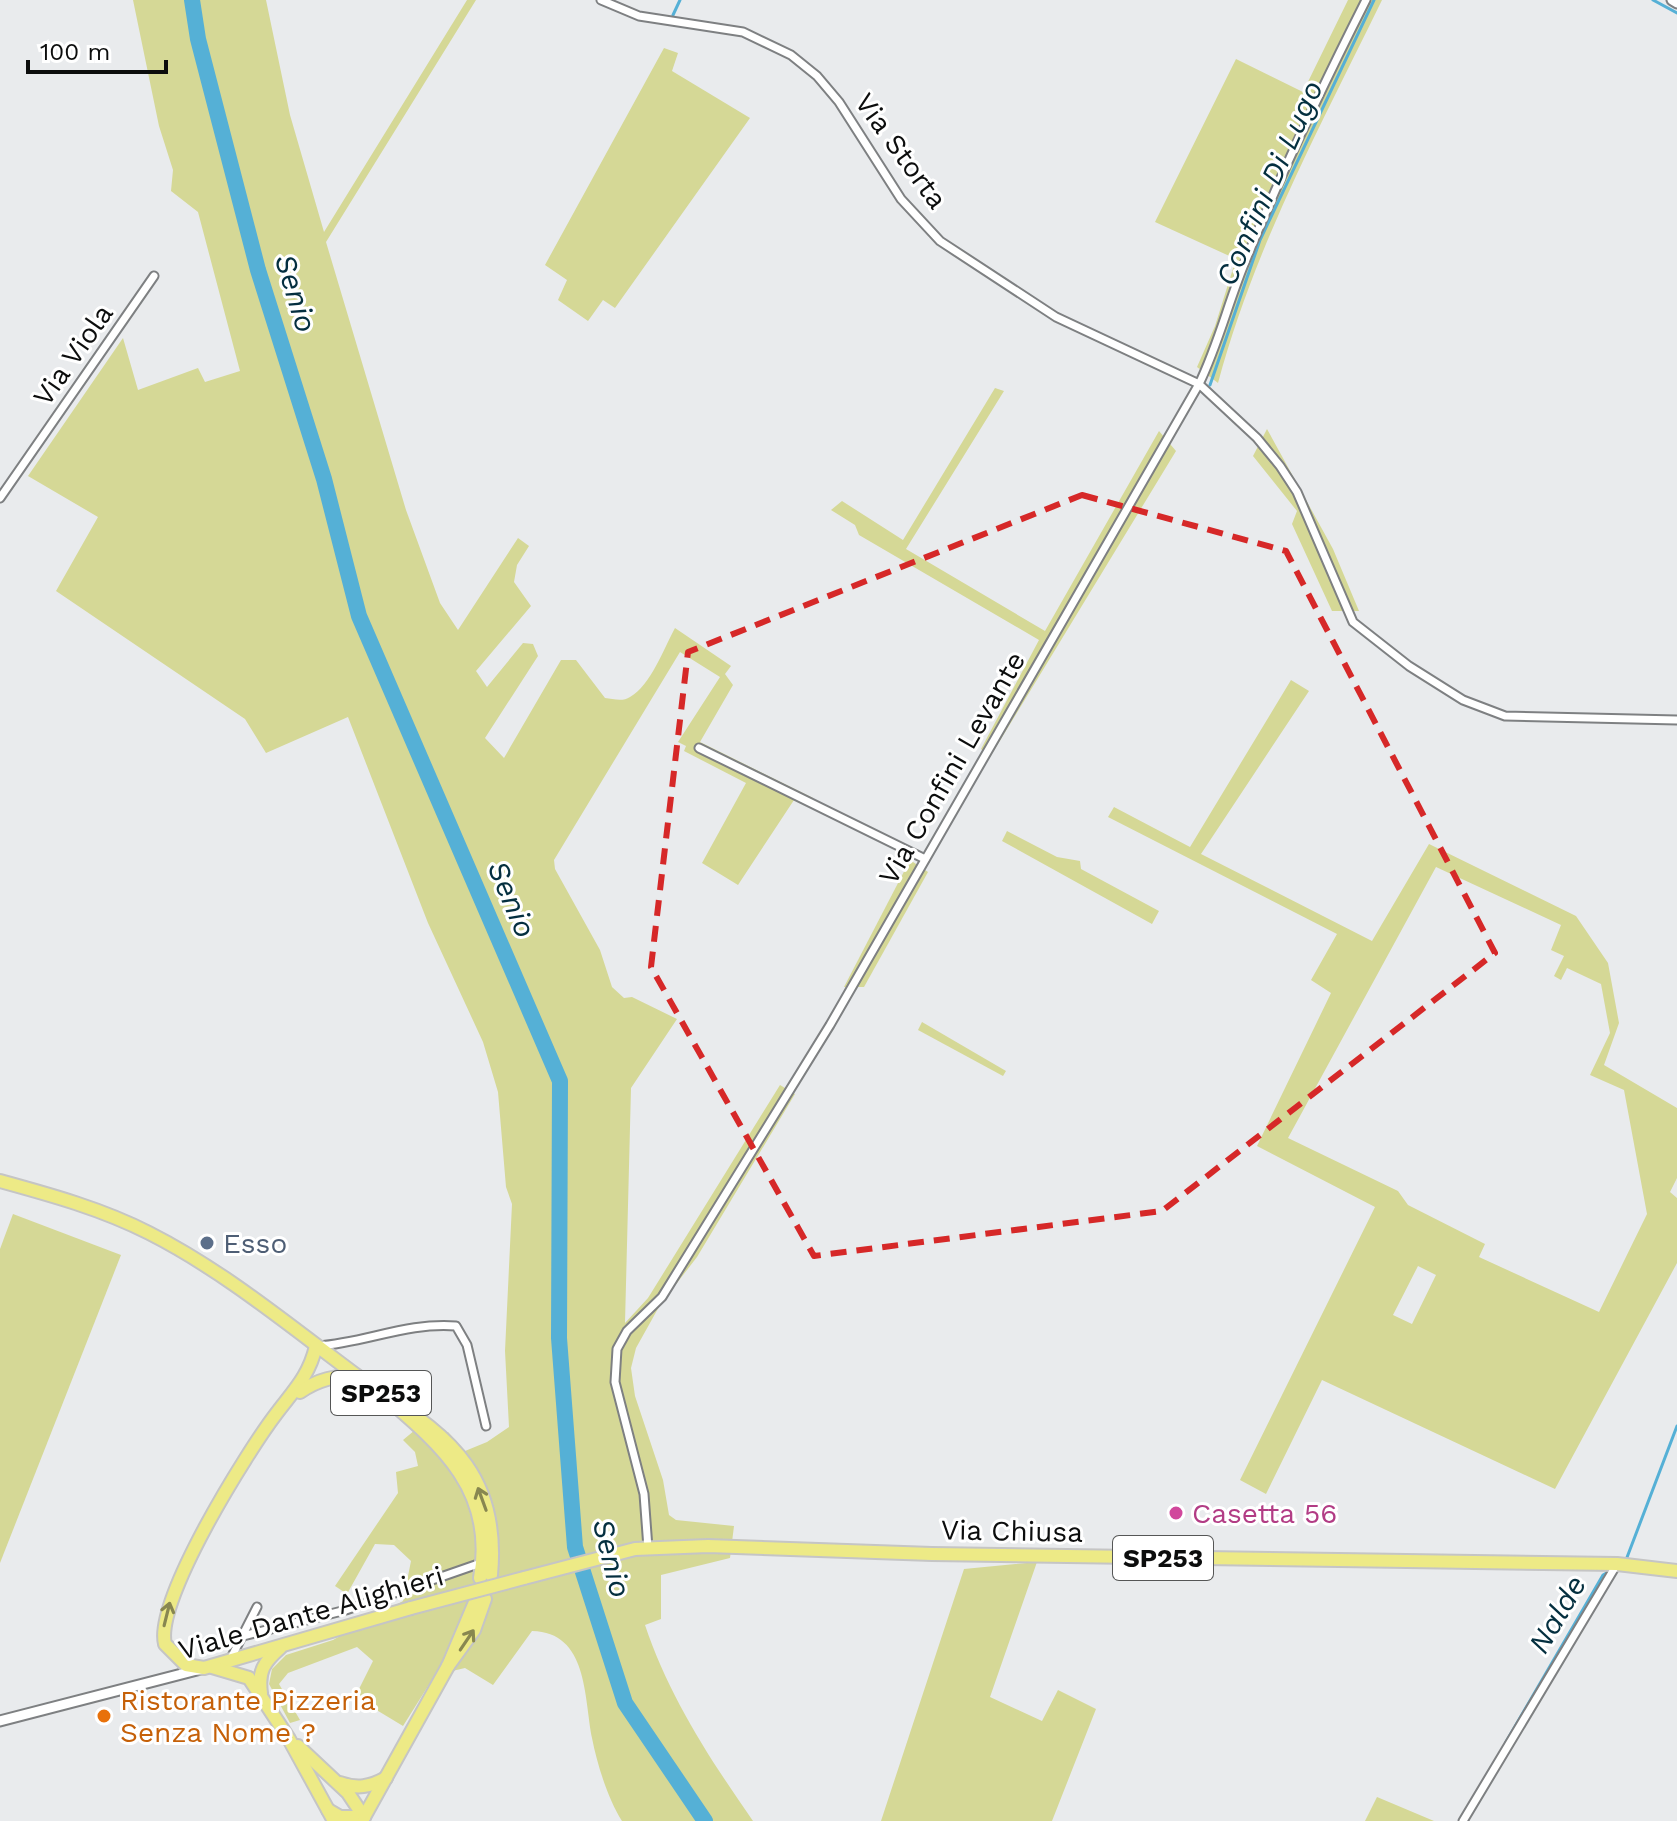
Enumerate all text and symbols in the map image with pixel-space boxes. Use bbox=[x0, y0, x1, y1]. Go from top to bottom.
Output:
scale bar bbox=[28, 24, 166, 74]
text: 100 m bbox=[40, 38, 110, 66]
water label: Confini Di Lugo bbox=[1208, 75, 1330, 291]
street label: Via Storta bbox=[848, 87, 954, 215]
water label: Senio bbox=[268, 250, 324, 336]
street label: Via Viola bbox=[26, 298, 120, 412]
street label: Via Confini Levante bbox=[872, 646, 1032, 890]
water label: Senio bbox=[480, 855, 544, 943]
place label: Esso bbox=[223, 1227, 287, 1260]
marker: Esso bbox=[198, 1234, 216, 1252]
road number: SP253 bbox=[331, 1371, 431, 1415]
one-way arrow bbox=[474, 1487, 488, 1512]
place label: Casetta 56 bbox=[1192, 1497, 1337, 1530]
marker: Casetta 56 bbox=[1167, 1504, 1185, 1522]
street label: Via Chiusa bbox=[941, 1513, 1084, 1549]
water label: Senio bbox=[585, 1515, 639, 1601]
road number: SP253 bbox=[1113, 1536, 1213, 1580]
street label: Viale Dante Alighieri bbox=[175, 1559, 447, 1667]
water label: Nalde bbox=[1521, 1569, 1593, 1659]
one-way arrow bbox=[160, 1602, 175, 1628]
one-way arrow bbox=[458, 1629, 475, 1651]
place label: Ristorante Pizzeria Senza Nome ? bbox=[120, 1684, 376, 1749]
marker: Ristorante Pizzeria Senza Nome ? bbox=[95, 1707, 113, 1725]

